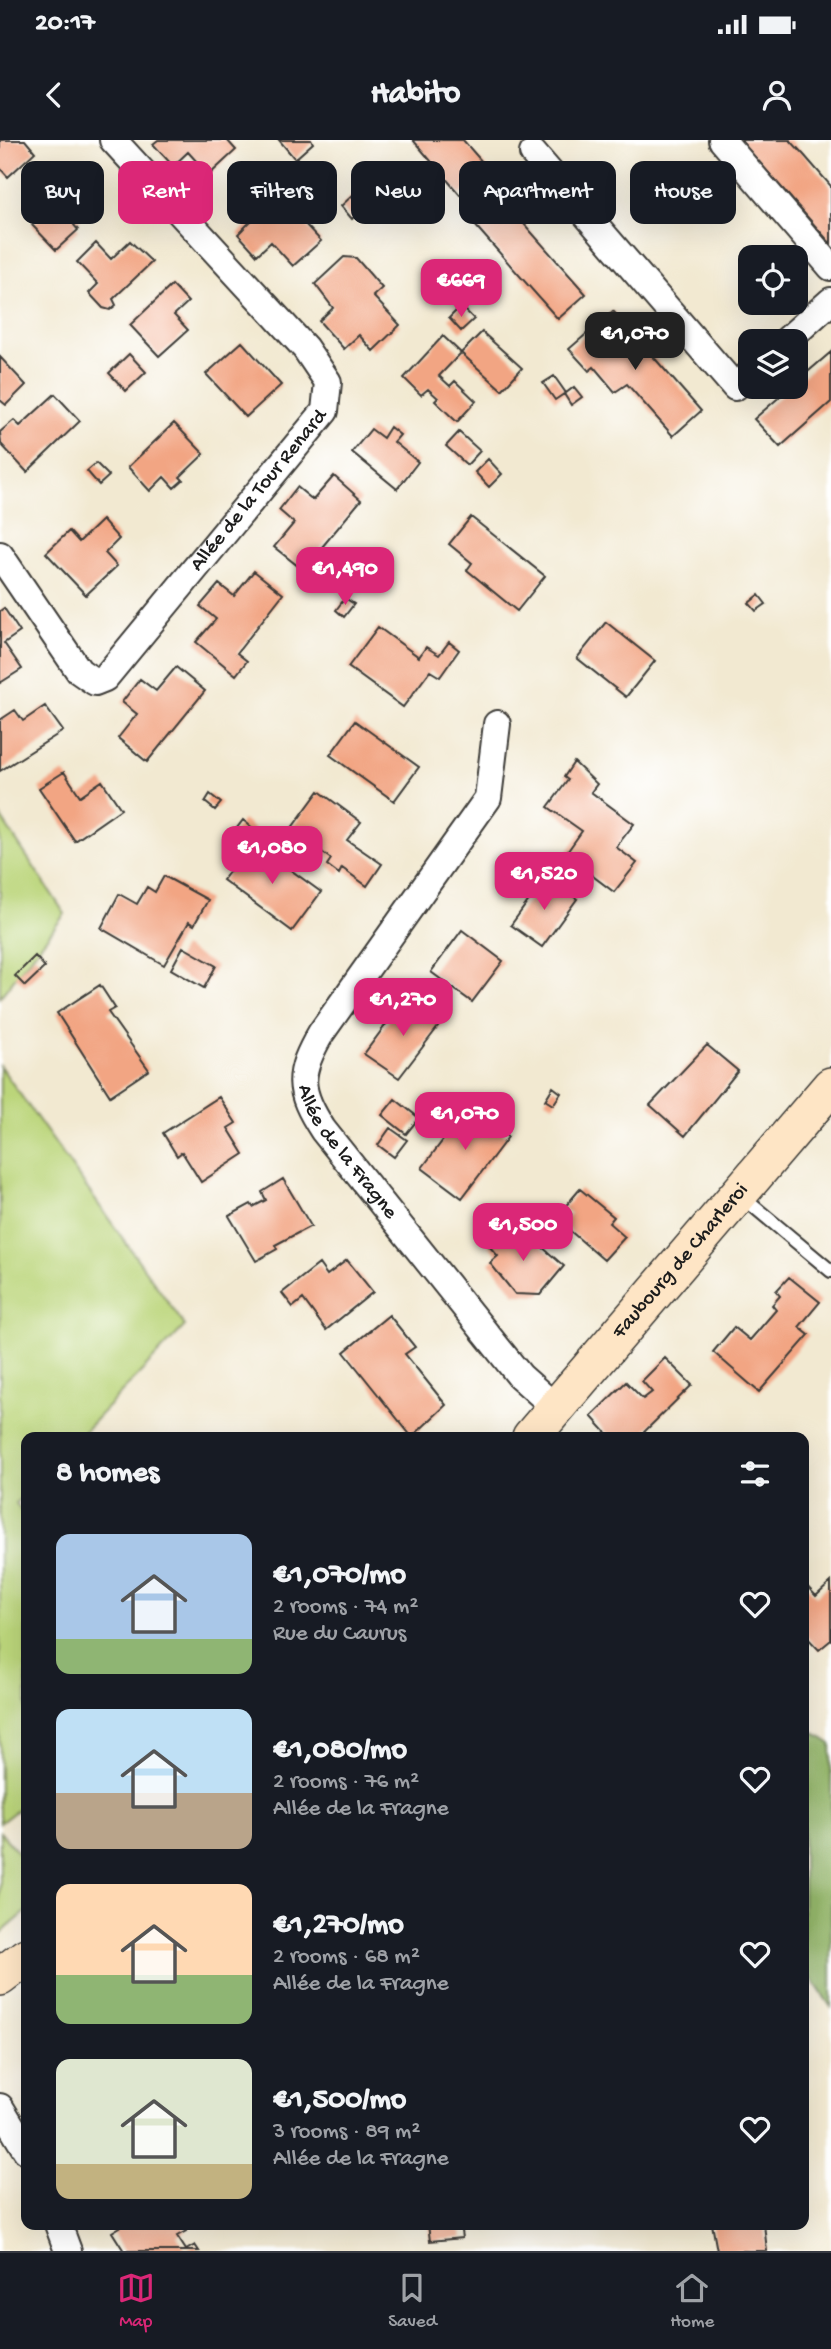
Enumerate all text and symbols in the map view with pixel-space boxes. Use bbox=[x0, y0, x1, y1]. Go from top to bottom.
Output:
text: 20:17 bbox=[35, 9, 95, 40]
icon: back bbox=[35, 76, 73, 114]
text: Habito bbox=[371, 76, 460, 114]
icon: person bbox=[758, 76, 796, 114]
chip: Buy bbox=[21, 161, 104, 224]
chip: Rent bbox=[118, 161, 213, 224]
chip: Filters bbox=[227, 161, 337, 224]
chip: New bbox=[351, 161, 445, 224]
chip: Apartment bbox=[459, 161, 616, 224]
chip: House bbox=[630, 161, 736, 224]
map controls bbox=[738, 245, 808, 399]
button: locate bbox=[738, 245, 808, 315]
pin: €669 bbox=[420, 260, 502, 319]
text: €669 bbox=[437, 268, 485, 295]
pin: €1,070 bbox=[578, 313, 692, 372]
text: €1,070 bbox=[601, 321, 669, 348]
button: layers bbox=[738, 329, 808, 399]
street label: Allée de la Tour Renard bbox=[185, 404, 334, 577]
pin: €1,490 bbox=[288, 547, 402, 607]
text: €1,490 bbox=[312, 556, 378, 583]
pin: €1,080 bbox=[215, 826, 329, 886]
text: €1,080 bbox=[238, 835, 306, 862]
pin: €1,520 bbox=[487, 852, 601, 912]
text: €1,520 bbox=[511, 861, 577, 888]
pin: €1,270 bbox=[346, 978, 460, 1038]
text: €1,270 bbox=[370, 987, 436, 1014]
street label: Allée de la Fragne bbox=[291, 1083, 403, 1225]
pin: €1,070 bbox=[408, 1093, 522, 1152]
text: €1,070 bbox=[431, 1101, 499, 1128]
street label: Faubourg de Charleroi bbox=[607, 1178, 755, 1345]
pin: €1,500 bbox=[466, 1204, 580, 1263]
text: €1,500 bbox=[489, 1212, 557, 1239]
icon: filters bbox=[736, 1455, 774, 1493]
text: 8 homes bbox=[56, 1457, 159, 1492]
text: €1,070/mo bbox=[273, 1559, 406, 1594]
icon: home bbox=[112, 1562, 196, 1646]
icon: heart bbox=[736, 1585, 774, 1623]
text: 2 rooms · 74 m² bbox=[273, 1594, 418, 1621]
text: Rue du Caurus bbox=[273, 1621, 406, 1648]
text: €1,080/mo bbox=[273, 1734, 407, 1769]
icon: home bbox=[112, 1737, 196, 1821]
icon: heart bbox=[736, 1760, 774, 1798]
text: 2 rooms · 76 m² bbox=[273, 1769, 419, 1796]
text: Allée de la Fragne bbox=[273, 1796, 449, 1823]
text: €1,270/mo bbox=[273, 1909, 404, 1944]
icon: home bbox=[112, 1912, 196, 1996]
icon: heart bbox=[736, 1935, 774, 1973]
text: 2 rooms · 68 m² bbox=[273, 1944, 420, 1971]
text: Allée de la Fragne bbox=[273, 1971, 449, 1998]
text: €1,500/mo bbox=[273, 2084, 406, 2119]
icon: home bbox=[112, 2087, 196, 2171]
icon: heart bbox=[736, 2110, 774, 2148]
text: 3 rooms · 89 m² bbox=[273, 2119, 420, 2146]
text: Allée de la Fragne bbox=[273, 2146, 449, 2173]
tab: Map bbox=[117, 2269, 155, 2334]
tab: Saved bbox=[388, 2269, 437, 2334]
tab: Home bbox=[670, 2269, 714, 2334]

